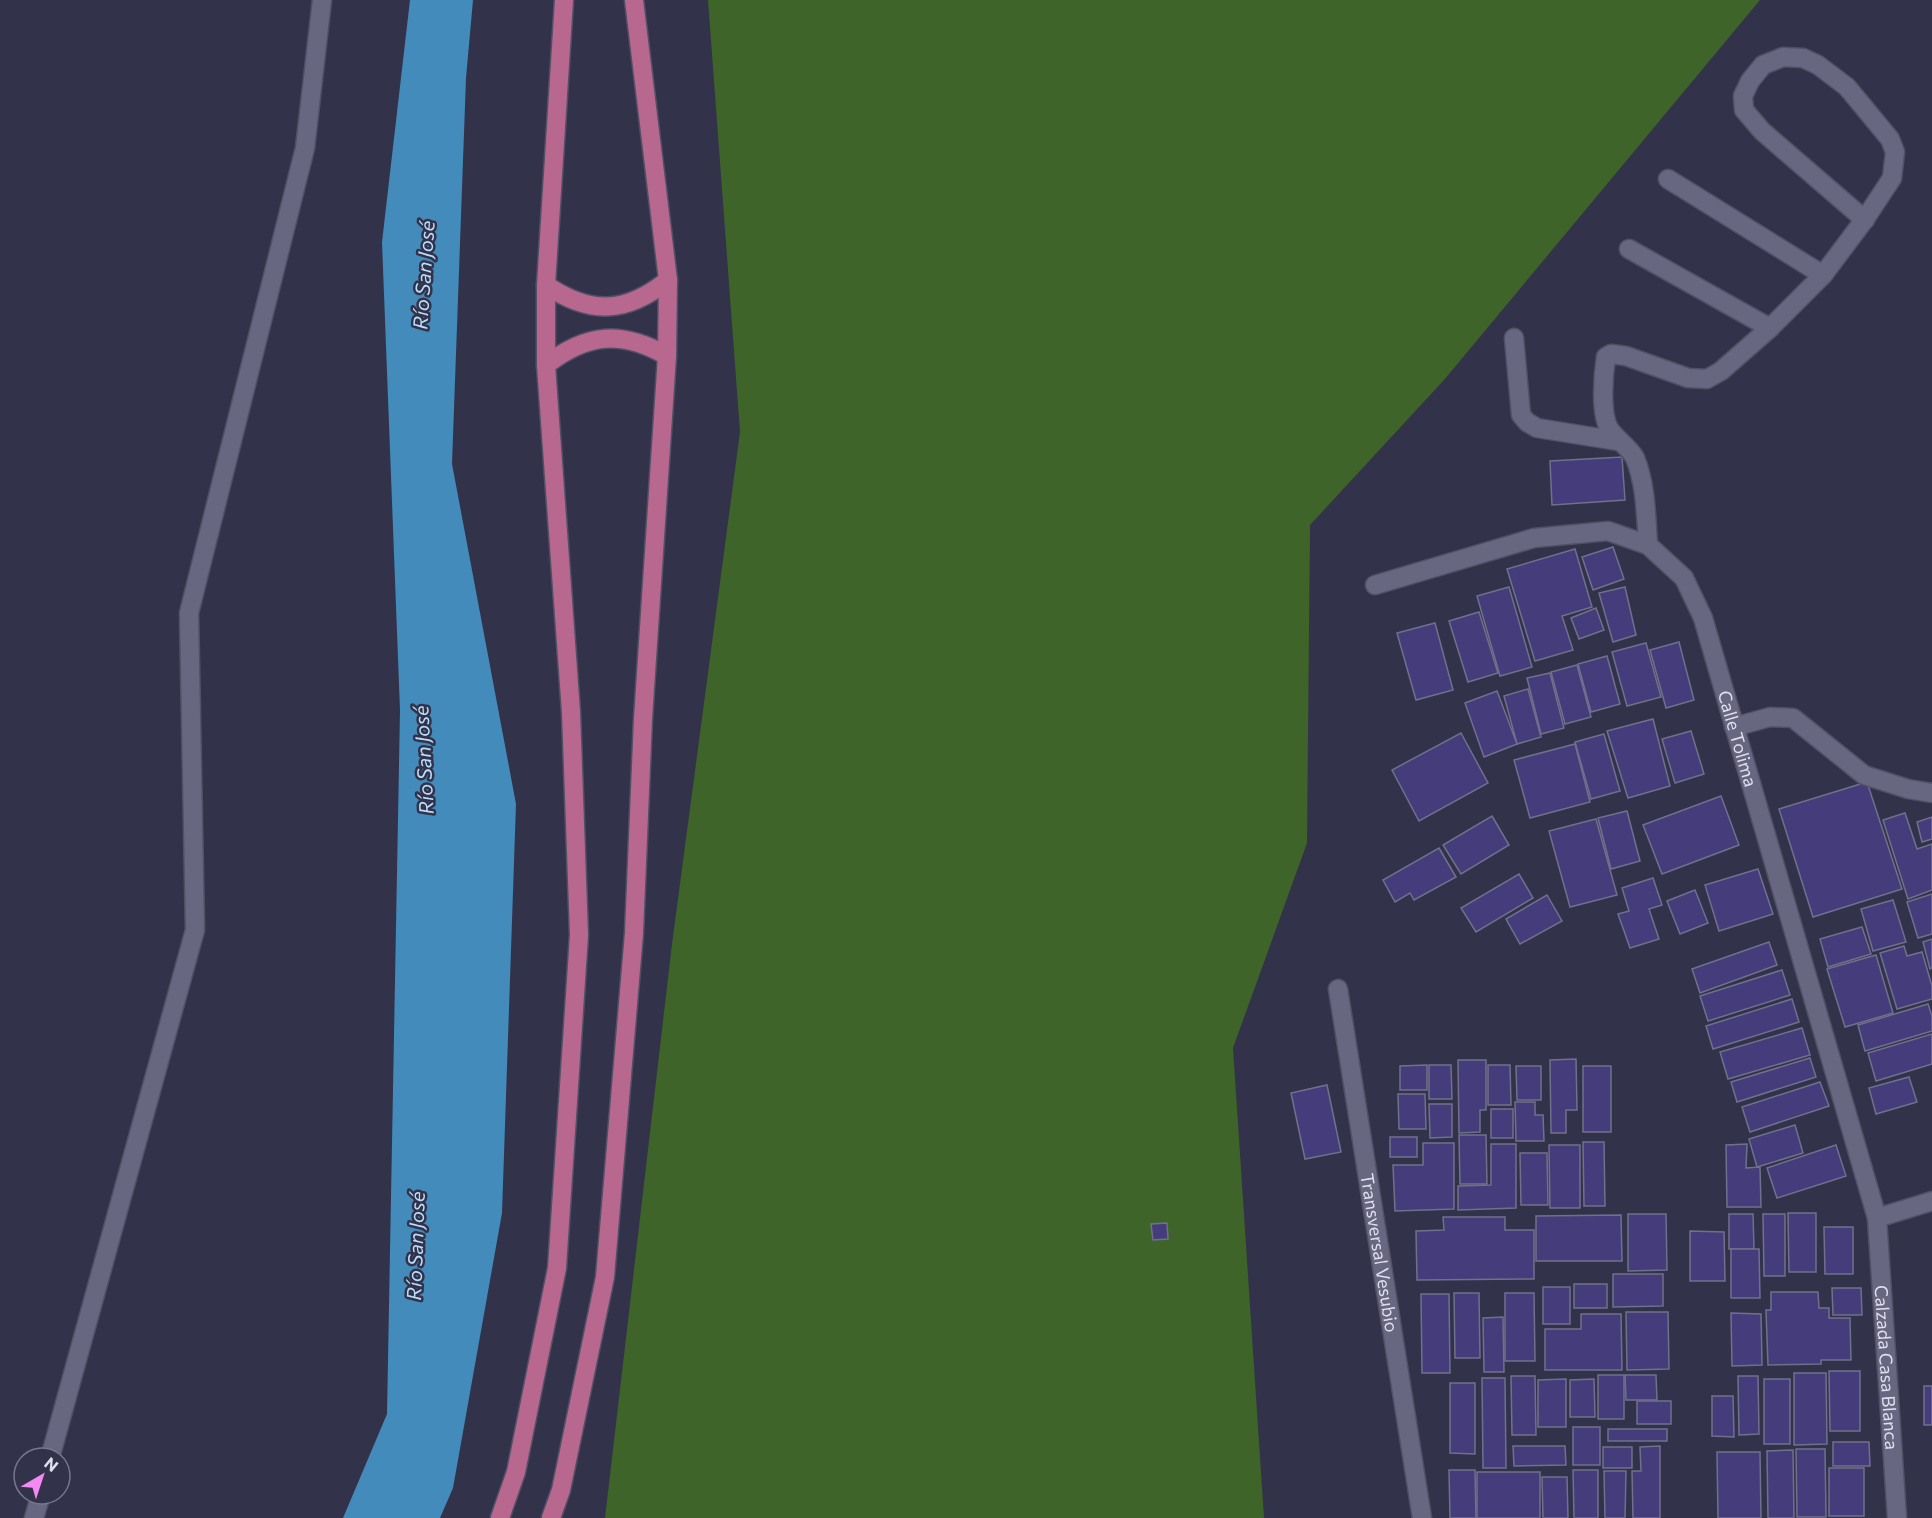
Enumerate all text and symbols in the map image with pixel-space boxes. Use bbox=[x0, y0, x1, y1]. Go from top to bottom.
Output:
water label: Río San José bbox=[407, 219, 439, 330]
street label: Calle Tolima bbox=[1714, 688, 1762, 789]
water label: Río San José bbox=[408, 704, 438, 815]
street label: Transversal Vesubio bbox=[1356, 1172, 1403, 1334]
water label: Río San José bbox=[401, 1191, 429, 1301]
street label: Calzada Casa Blanca bbox=[1870, 1284, 1903, 1450]
north arrow bbox=[12, 1446, 72, 1506]
text: N bbox=[41, 1453, 62, 1475]

